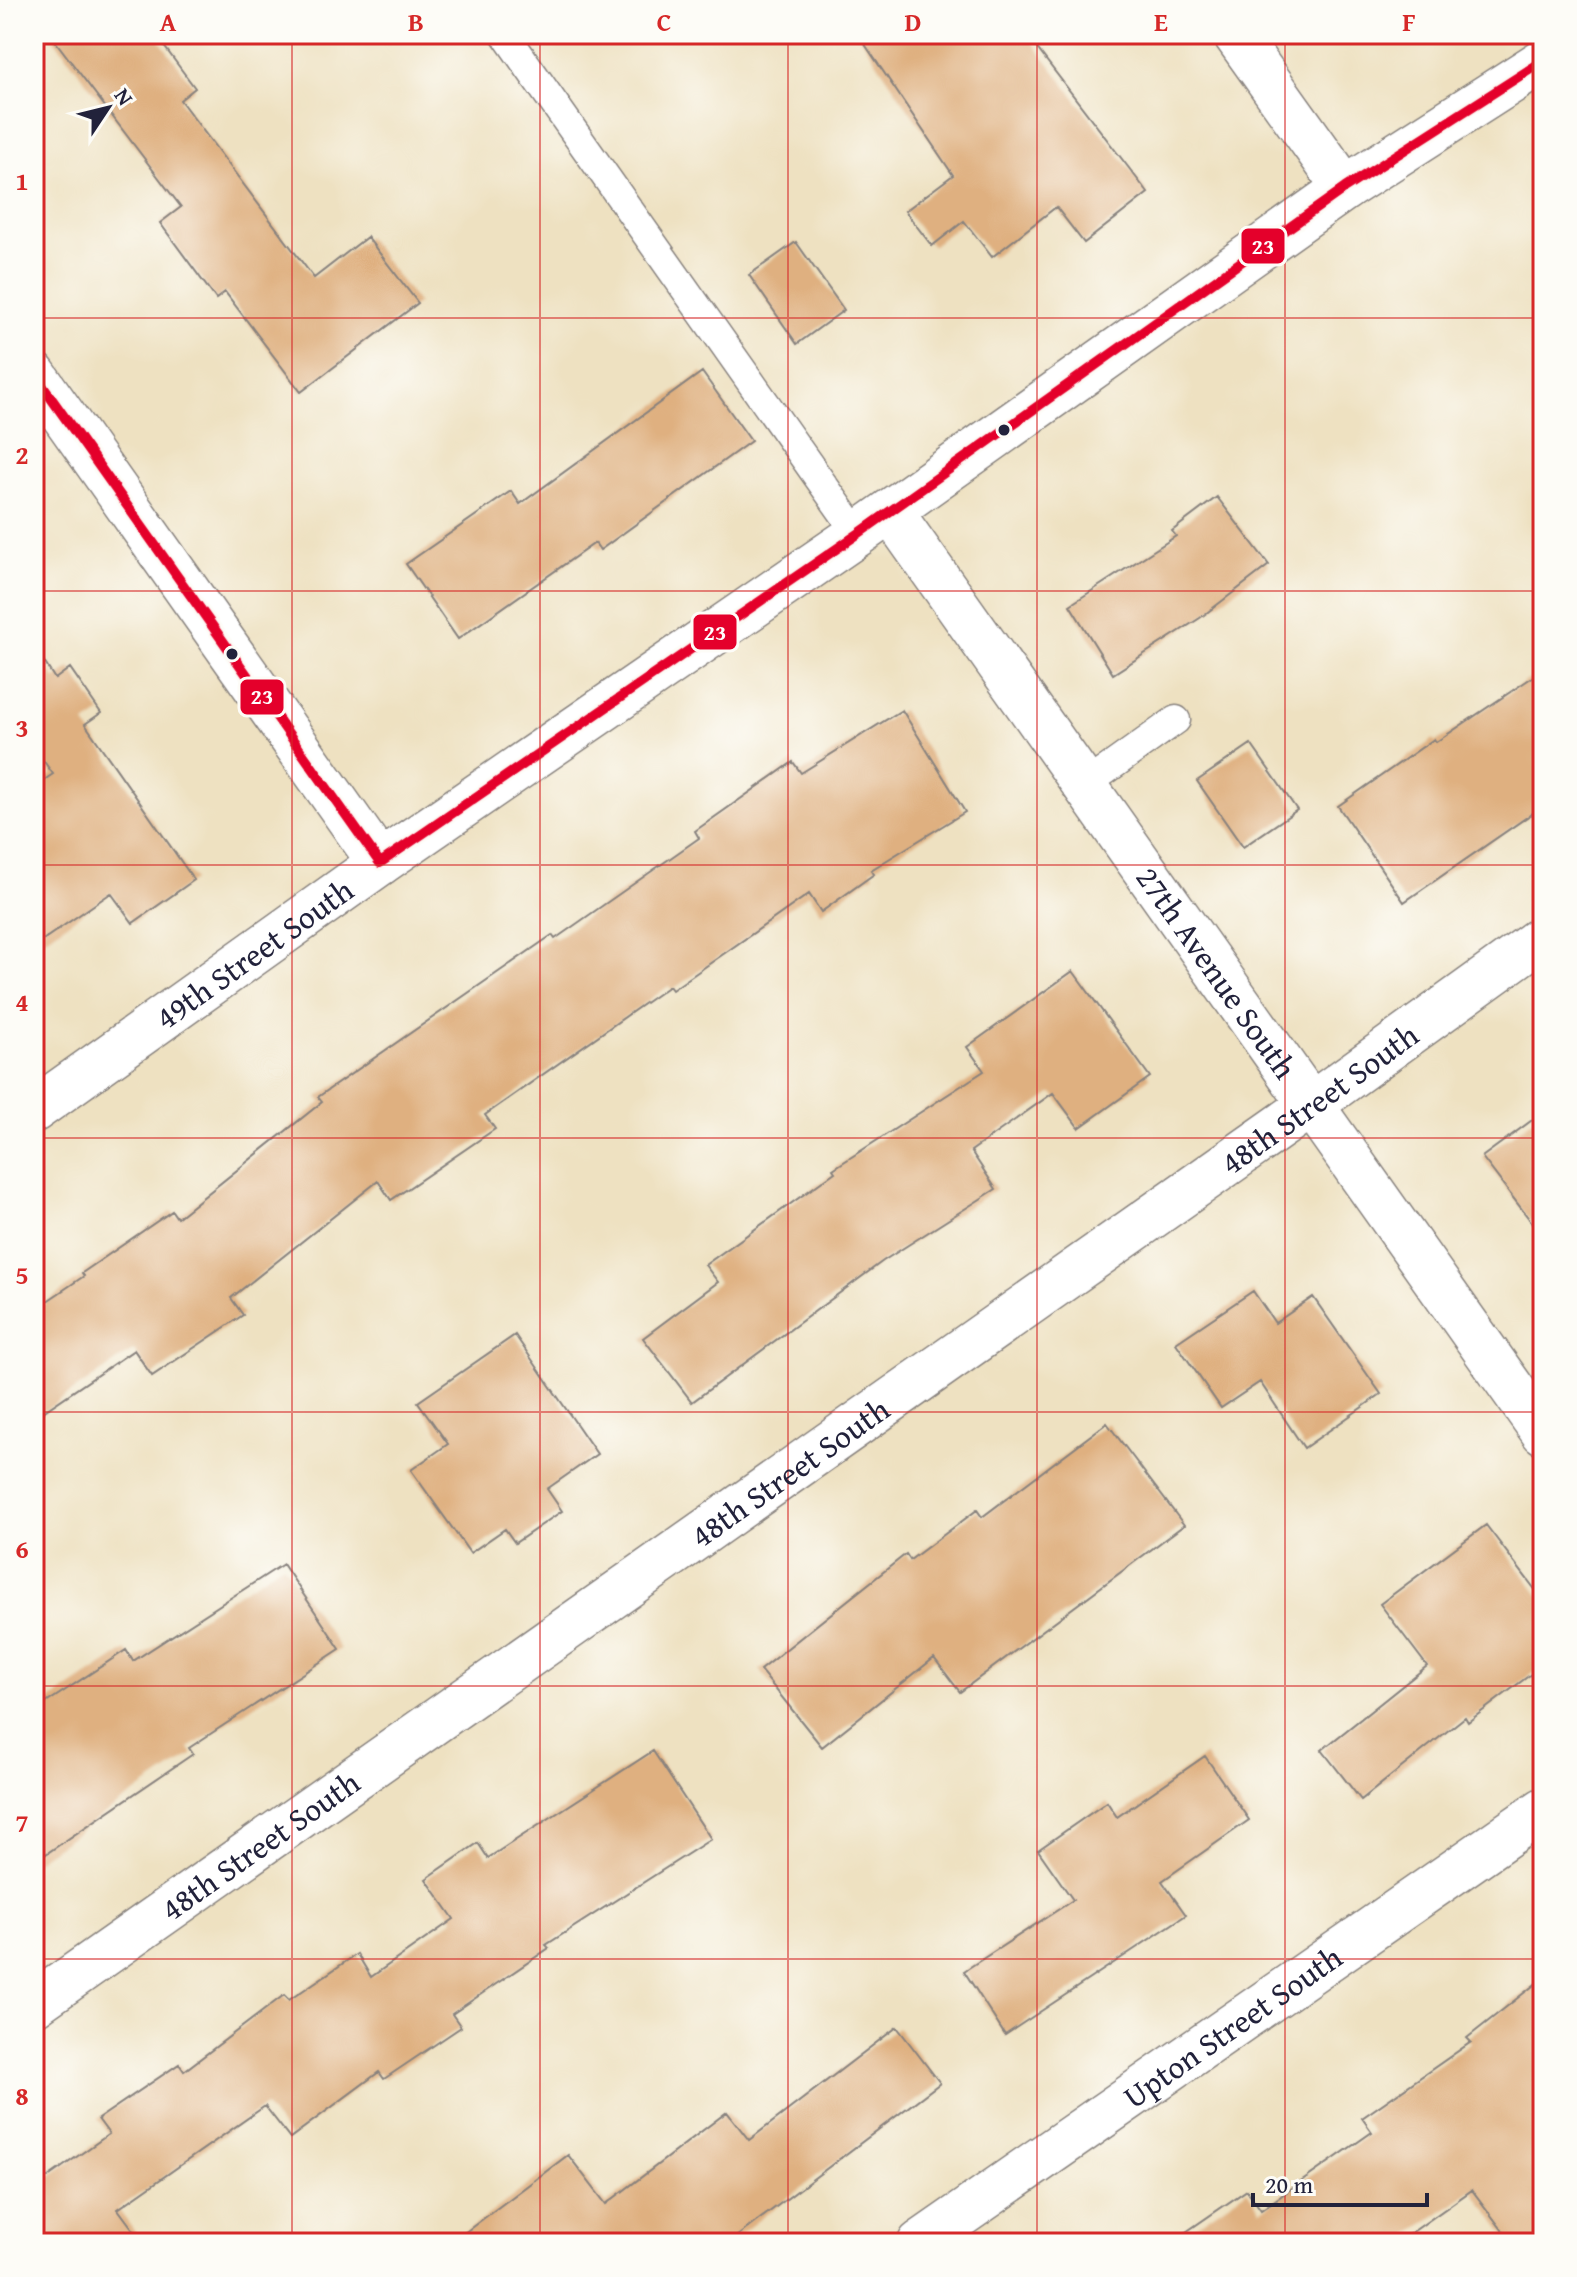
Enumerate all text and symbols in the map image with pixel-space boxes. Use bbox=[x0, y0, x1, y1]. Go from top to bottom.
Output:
text: A bbox=[160, 2, 177, 41]
text: B bbox=[408, 2, 424, 41]
text: C bbox=[657, 2, 671, 41]
text: D bbox=[905, 2, 921, 41]
text: E bbox=[1154, 2, 1168, 41]
text: F bbox=[1402, 2, 1416, 41]
north arrow bbox=[68, 68, 148, 148]
text: N bbox=[107, 81, 142, 112]
text: 1 bbox=[15, 161, 29, 200]
line badge: 23 bbox=[1240, 227, 1286, 265]
text: 23 bbox=[1252, 230, 1274, 262]
unlabelled marker bbox=[996, 422, 1012, 438]
text: 2 bbox=[15, 435, 29, 474]
line badge: 23 bbox=[692, 613, 738, 651]
text: 23 bbox=[704, 616, 726, 648]
unlabelled marker bbox=[224, 646, 240, 662]
line badge: 23 bbox=[239, 678, 285, 716]
text: 23 bbox=[251, 680, 273, 712]
text: 3 bbox=[15, 708, 29, 747]
street label: 27th Avenue South bbox=[1125, 856, 1309, 1088]
street label: 49th Street South bbox=[145, 866, 363, 1040]
text: 4 bbox=[15, 982, 29, 1021]
street label: 48th Street South bbox=[1210, 1011, 1428, 1185]
text: 5 bbox=[15, 1255, 29, 1294]
street label: 48th Street South bbox=[680, 1385, 899, 1558]
text: 6 bbox=[15, 1529, 29, 1568]
street label: 48th Street South bbox=[151, 1759, 369, 1932]
text: 7 bbox=[15, 1803, 29, 1842]
street label: Upton Street South bbox=[1113, 1933, 1351, 2119]
text: 8 bbox=[15, 2076, 29, 2115]
scale bar bbox=[1253, 2157, 1427, 2207]
text: 20 m bbox=[1265, 2167, 1313, 2202]

